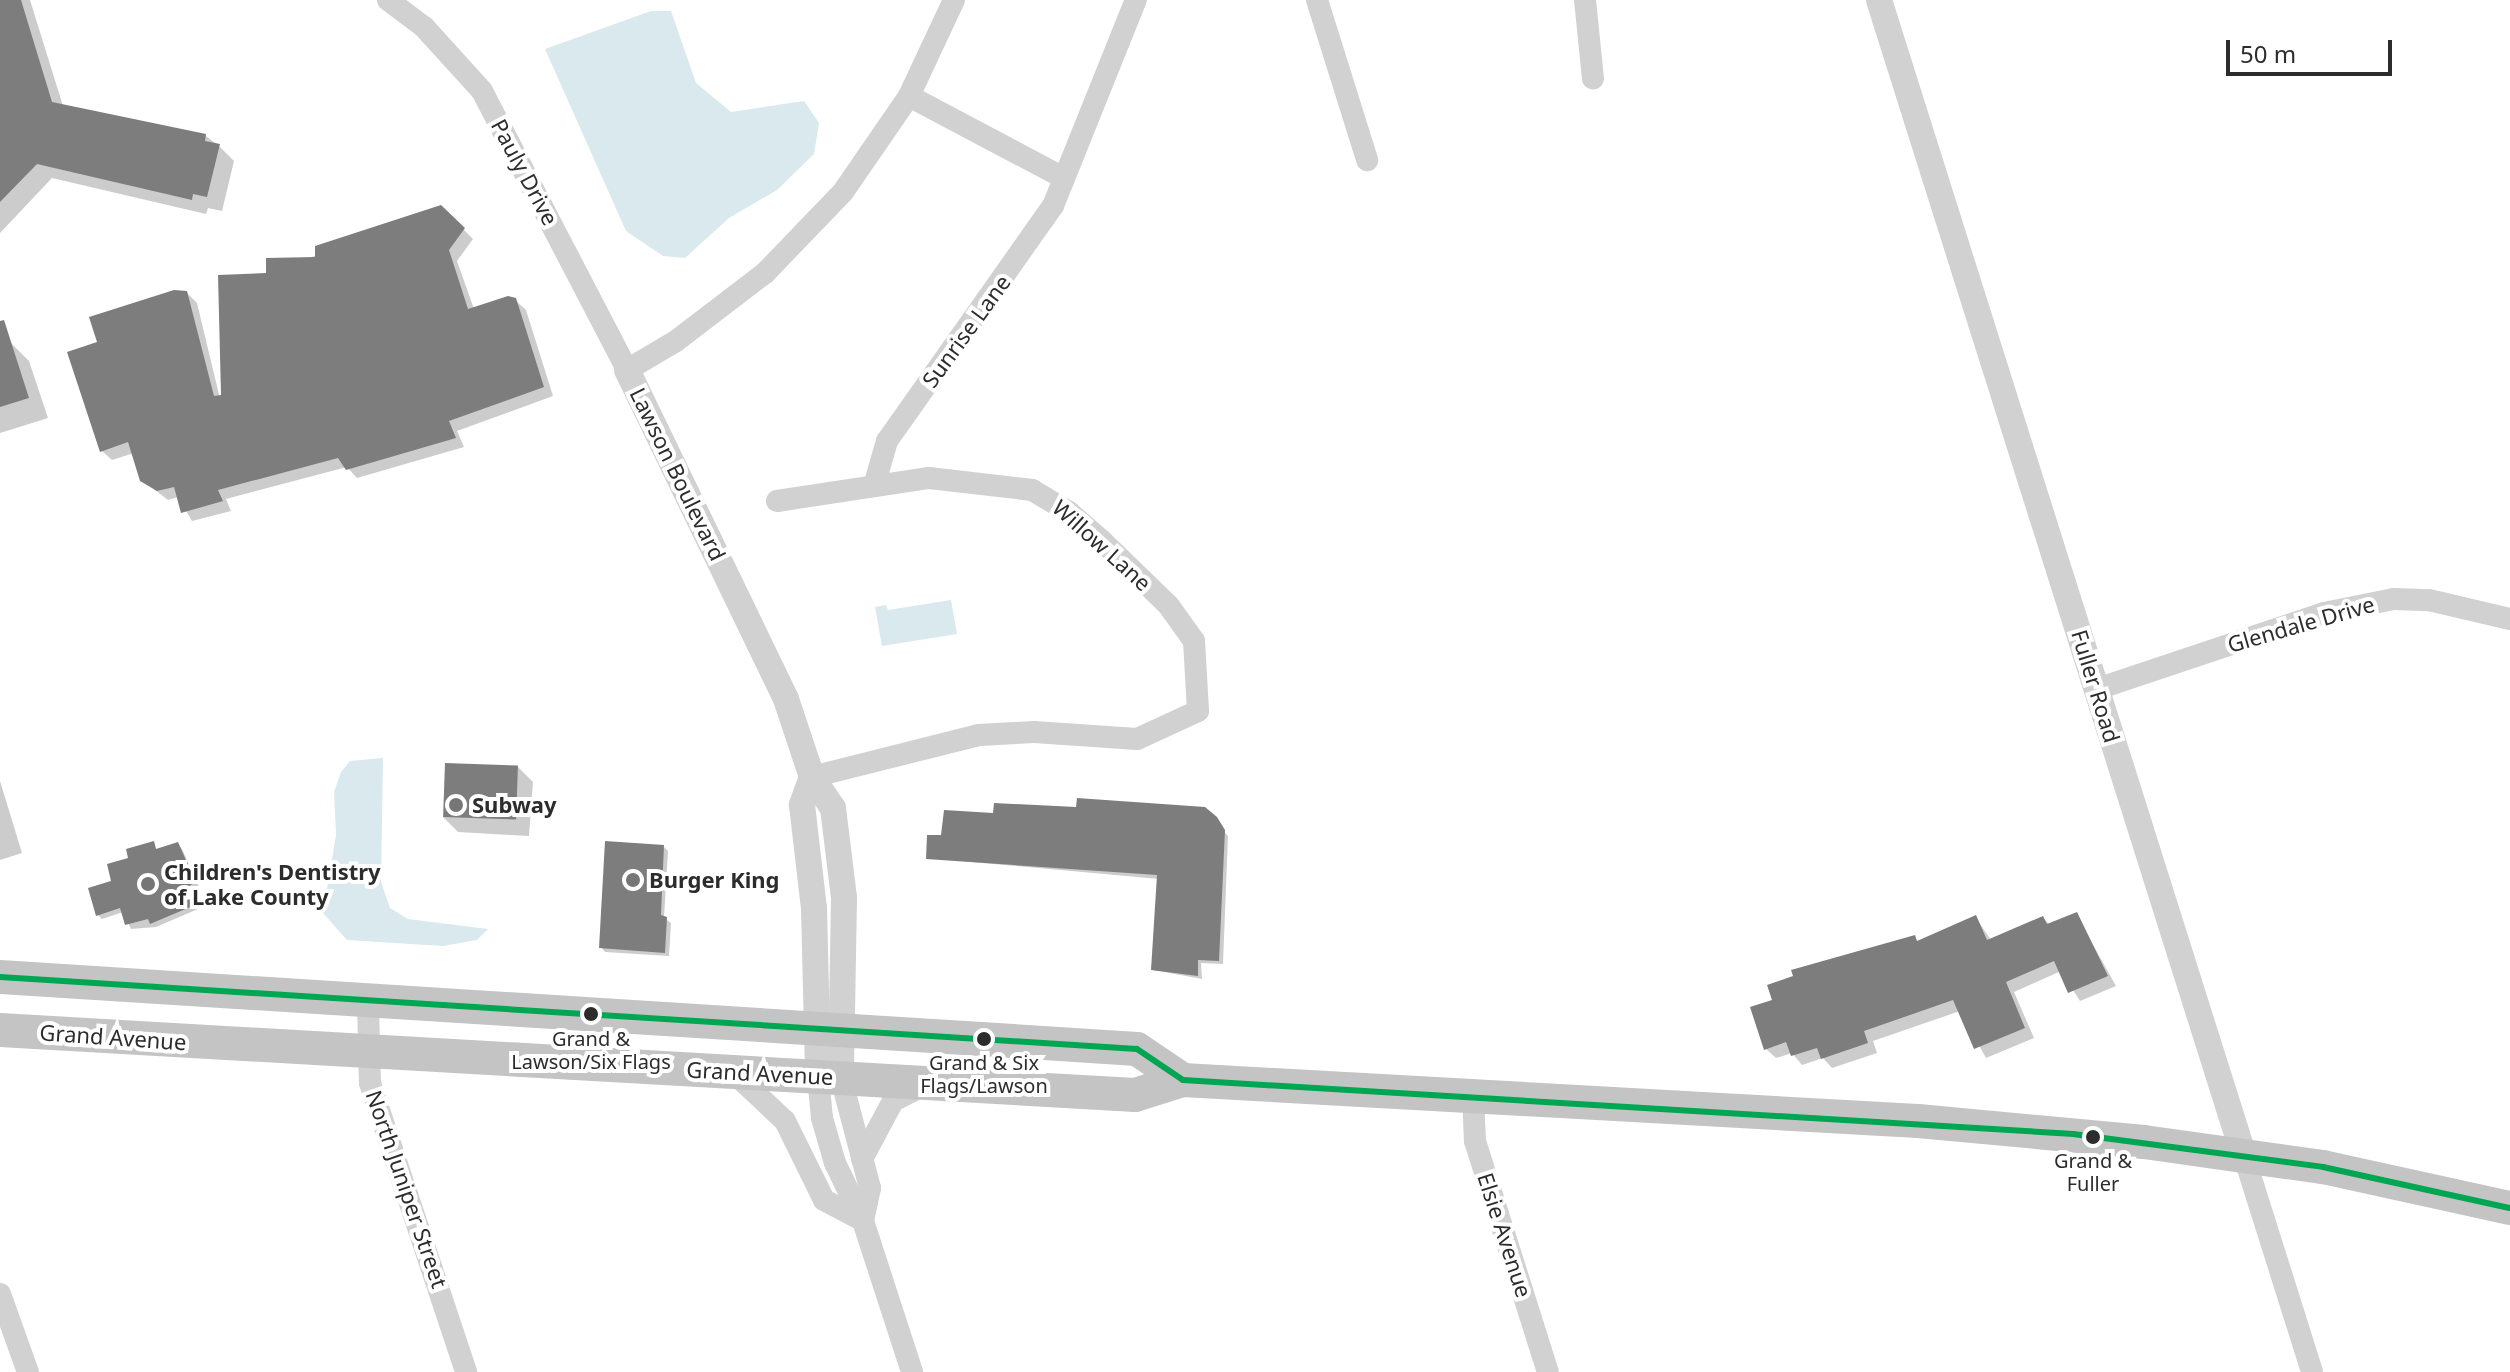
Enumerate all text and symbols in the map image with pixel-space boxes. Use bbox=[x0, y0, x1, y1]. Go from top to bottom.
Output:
scale bar bbox=[2230, 24, 2396, 74]
text: 50 m bbox=[2240, 37, 2296, 70]
street label: Pauly Drive bbox=[486, 114, 564, 230]
street label: Sunrise Lane bbox=[916, 270, 1016, 392]
street label: Lawson Boulevard bbox=[625, 383, 731, 565]
street label: Willow Lane bbox=[1047, 494, 1157, 596]
street label: Glendale Drive bbox=[2224, 590, 2378, 658]
street label: Fuller Road bbox=[2066, 626, 2126, 746]
place label: Subway bbox=[472, 792, 556, 818]
marker: Subway bbox=[447, 796, 465, 814]
place label: Children's Dentistry of Lake County bbox=[164, 858, 381, 910]
place label: Burger King bbox=[649, 867, 780, 893]
marker: Burger King bbox=[624, 871, 642, 889]
marker: Children's Dentistry of Lake County bbox=[139, 875, 157, 893]
marker: Grand & Lawson/Six Flags bbox=[583, 1006, 599, 1022]
street label: Grand Avenue bbox=[39, 1019, 187, 1055]
place label: Grand & Lawson/Six Flags bbox=[511, 1026, 671, 1073]
marker: Grand & Six Flags/Lawson bbox=[976, 1031, 992, 1047]
place label: Grand & Six Flags/Lawson bbox=[920, 1050, 1048, 1097]
street label: Grand Avenue bbox=[686, 1056, 834, 1090]
street label: North Juniper Street bbox=[361, 1087, 453, 1291]
marker: Grand & Fuller bbox=[2085, 1129, 2101, 1145]
place label: Grand & Fuller bbox=[2054, 1148, 2132, 1195]
street label: Elsie Avenue bbox=[1472, 1169, 1538, 1301]

